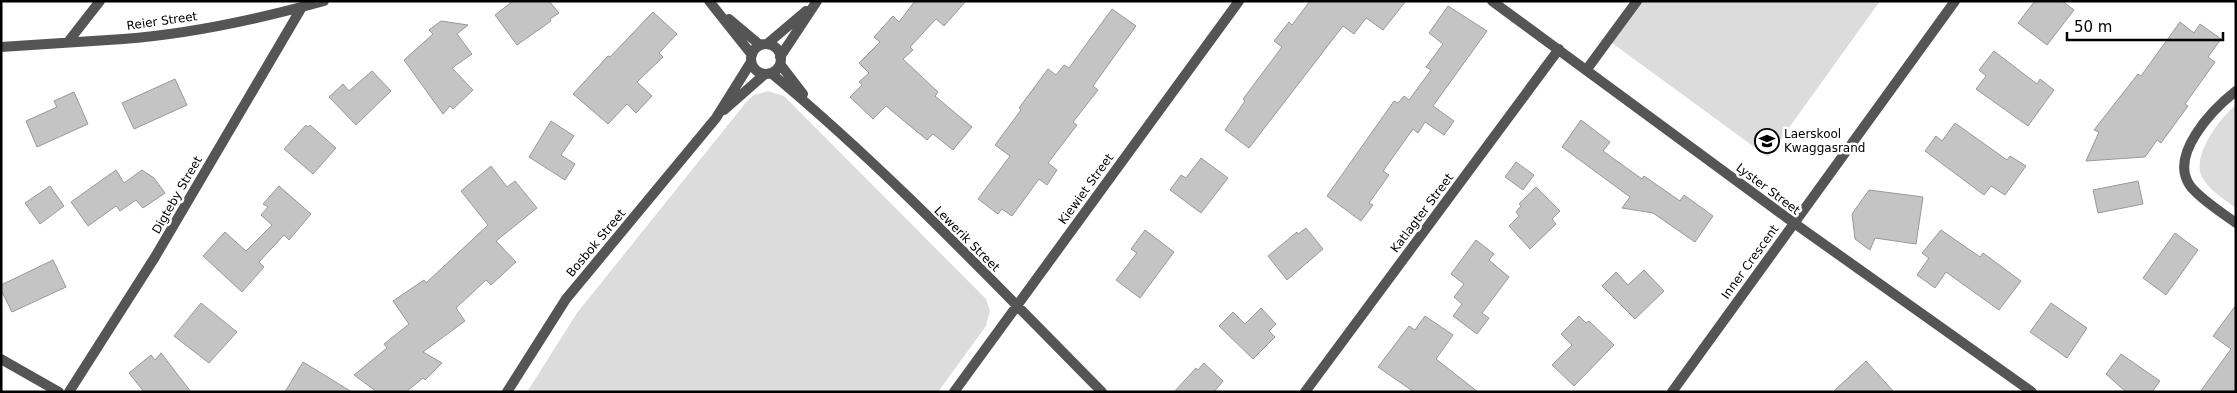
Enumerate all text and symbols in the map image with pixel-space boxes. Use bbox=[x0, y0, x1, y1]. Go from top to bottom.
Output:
street label: Reier Street bbox=[126, 9, 198, 33]
scale bar bbox=[2067, 10, 2223, 42]
text: 50 m bbox=[2074, 18, 2112, 36]
place label: Laerskool Kwaggasrand bbox=[1784, 127, 1865, 155]
school or university icon: Laerskool Kwaggasrand bbox=[1754, 128, 1780, 154]
street label: Kiewiet Street bbox=[1056, 151, 1117, 227]
street label: Digteby Street bbox=[149, 153, 205, 236]
street label: Lyster Street bbox=[1733, 160, 1803, 218]
street label: Katlagter Street bbox=[1388, 170, 1456, 255]
street label: Lewerik Street bbox=[931, 203, 1003, 275]
street label: Bosbok Street bbox=[564, 206, 629, 280]
street label: Inner Crescent bbox=[1719, 222, 1782, 302]

